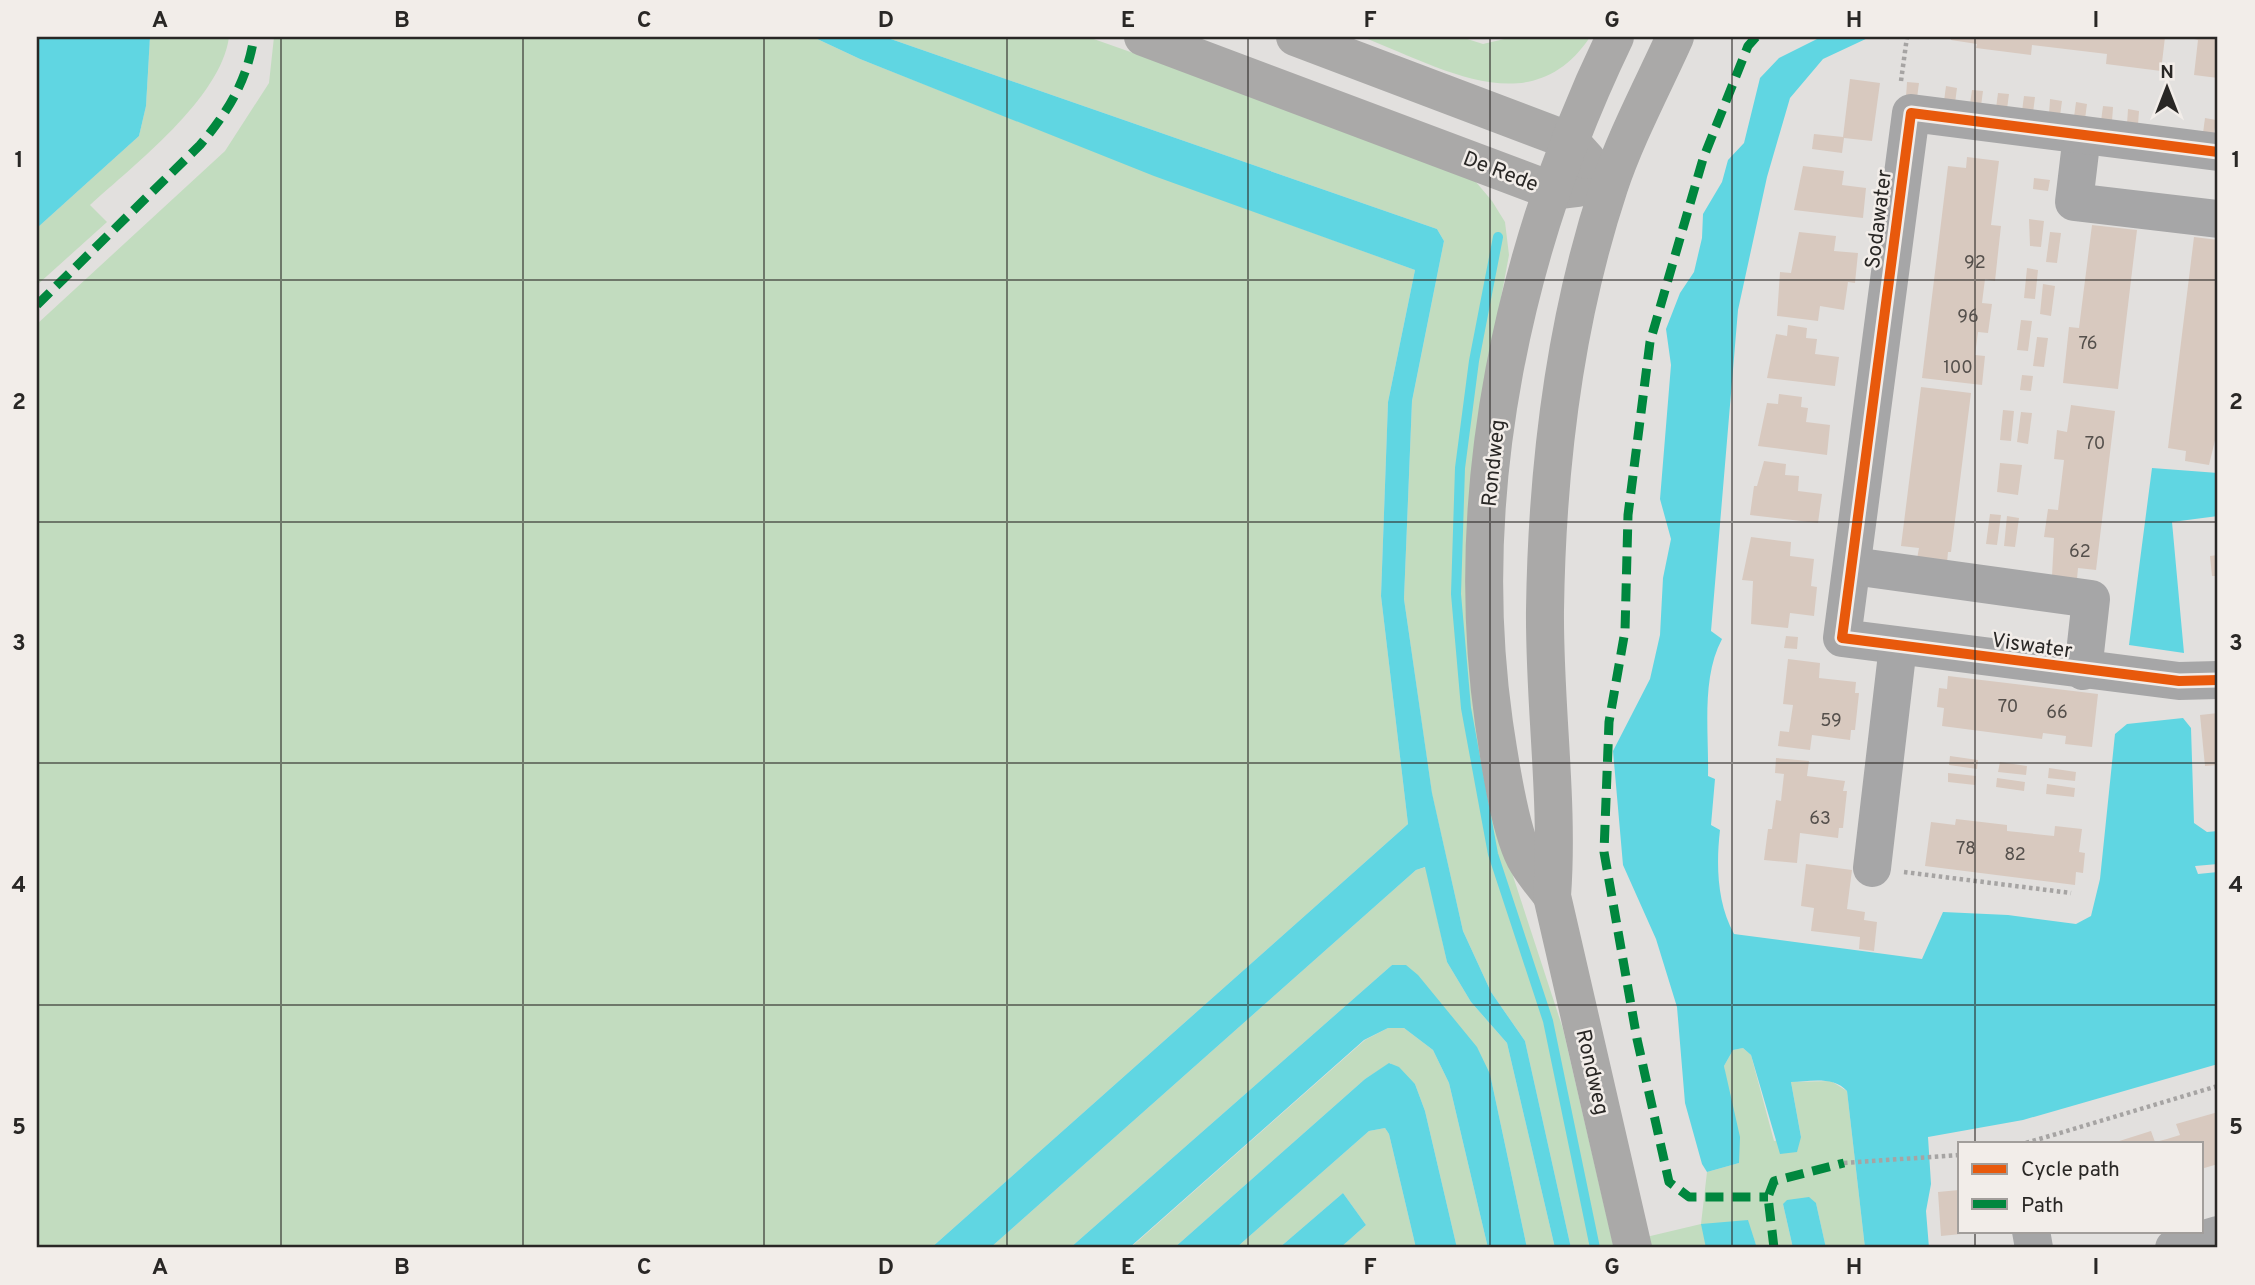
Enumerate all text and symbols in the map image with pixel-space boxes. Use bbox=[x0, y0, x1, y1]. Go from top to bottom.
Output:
text: A bbox=[152, 7, 168, 36]
text: B bbox=[394, 7, 410, 36]
text: C bbox=[637, 7, 651, 36]
text: D bbox=[878, 7, 894, 36]
text: E bbox=[1121, 7, 1135, 36]
text: F bbox=[1363, 7, 1377, 36]
text: G bbox=[1604, 7, 1620, 36]
text: H bbox=[1846, 7, 1862, 36]
text: I bbox=[2093, 7, 2099, 36]
north arrow bbox=[2132, 52, 2202, 122]
text: N bbox=[2160, 61, 2174, 85]
street label: De Rede bbox=[1459, 146, 1542, 199]
text: 1 bbox=[14, 147, 24, 176]
text: 1 bbox=[2231, 147, 2241, 176]
street label: Sodawater bbox=[1860, 168, 1899, 270]
house number: 92 bbox=[1964, 252, 1986, 275]
house number: 96 bbox=[1957, 306, 1979, 329]
house number: 76 bbox=[2078, 333, 2098, 356]
house number: 100 bbox=[1943, 357, 1973, 380]
text: 2 bbox=[12, 389, 26, 418]
text: 2 bbox=[2229, 389, 2243, 418]
street label: Rondweg bbox=[1477, 418, 1512, 508]
house number: 70 bbox=[2085, 433, 2105, 456]
house number: 62 bbox=[2069, 541, 2091, 564]
street label: Viswater bbox=[1990, 627, 2074, 666]
text: 3 bbox=[12, 630, 26, 659]
text: 3 bbox=[2229, 630, 2243, 659]
house number: 70 bbox=[1998, 696, 2018, 719]
house number: 66 bbox=[2046, 702, 2068, 725]
house number: 59 bbox=[1820, 710, 1842, 733]
house number: 63 bbox=[1809, 808, 1831, 831]
house number: 78 bbox=[1956, 838, 1976, 861]
house number: 82 bbox=[2004, 844, 2026, 867]
text: 4 bbox=[12, 872, 26, 901]
text: 4 bbox=[2229, 872, 2243, 901]
street label: Rondweg bbox=[1569, 1027, 1615, 1118]
text: 5 bbox=[12, 1114, 26, 1143]
text: 5 bbox=[2229, 1114, 2243, 1143]
legend bbox=[1958, 1142, 2202, 1232]
text: Cycle path bbox=[2021, 1157, 2120, 1184]
text: Path bbox=[2021, 1193, 2064, 1220]
text: A bbox=[152, 1254, 168, 1283]
text: B bbox=[394, 1254, 410, 1283]
text: C bbox=[637, 1254, 651, 1283]
text: D bbox=[878, 1254, 894, 1283]
text: E bbox=[1121, 1254, 1135, 1283]
text: F bbox=[1363, 1254, 1377, 1283]
text: G bbox=[1604, 1254, 1620, 1283]
text: H bbox=[1846, 1254, 1862, 1283]
text: I bbox=[2093, 1254, 2099, 1283]

